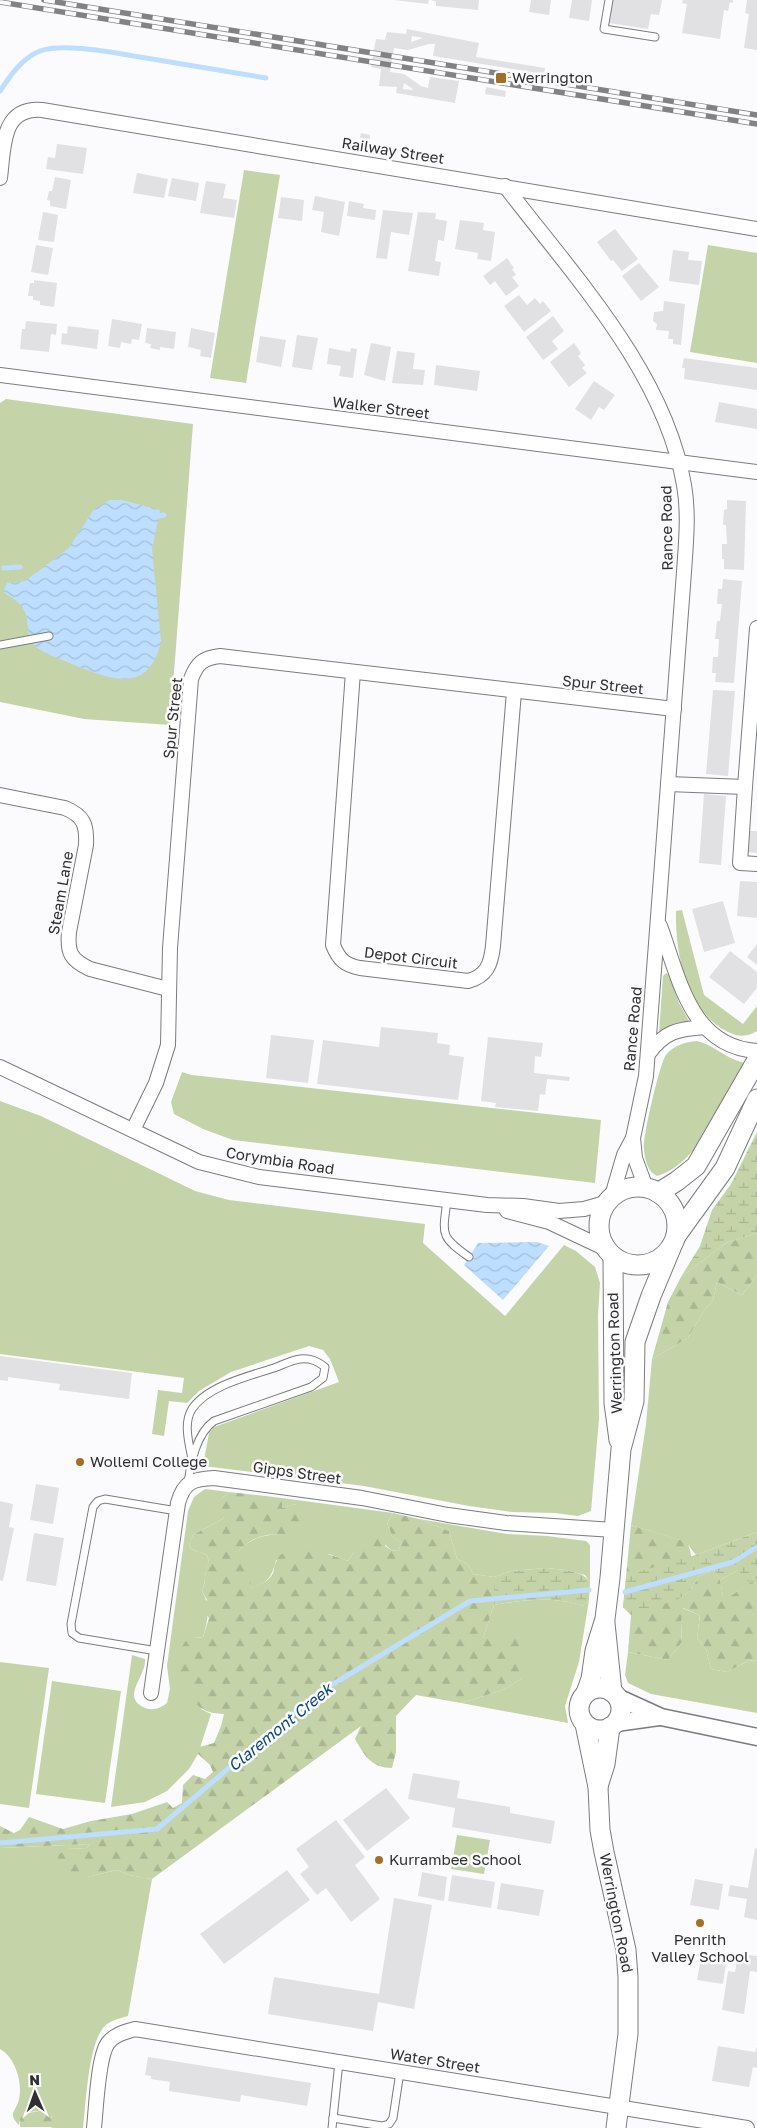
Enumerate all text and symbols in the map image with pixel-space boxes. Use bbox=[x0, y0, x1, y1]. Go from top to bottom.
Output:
place label: Werrington bbox=[512, 68, 593, 86]
marker: Werrington bbox=[494, 71, 508, 85]
street label: Railway Street bbox=[340, 133, 446, 167]
street label: Walker Street bbox=[331, 392, 431, 422]
street label: Rance Road bbox=[656, 485, 676, 571]
street label: Spur Street bbox=[561, 671, 645, 697]
street label: Spur Street bbox=[159, 676, 185, 760]
street label: Steam Lane bbox=[44, 849, 76, 936]
street label: Depot Circuit bbox=[363, 942, 459, 972]
street label: Rance Road bbox=[619, 986, 645, 1072]
street label: Corymbia Road bbox=[225, 1143, 336, 1177]
street label: Werrington Road bbox=[603, 1292, 625, 1414]
place label: Wollemi College bbox=[90, 1452, 208, 1470]
marker: Wollemi College bbox=[74, 1456, 86, 1468]
street label: Gipps Street bbox=[252, 1457, 343, 1487]
water label: Claremont Creek bbox=[224, 1677, 338, 1775]
place label: Kurrambee School bbox=[389, 1850, 522, 1868]
street label: Werrington Road bbox=[597, 1852, 637, 1974]
marker: Kurrambee School bbox=[373, 1854, 385, 1866]
marker: Penrith Valley School bbox=[694, 1917, 706, 1929]
place label: Penrith Valley School bbox=[651, 1930, 749, 1965]
street label: Water Street bbox=[389, 2044, 481, 2076]
north arrow bbox=[10, 2068, 60, 2118]
text: N bbox=[29, 2071, 40, 2088]

